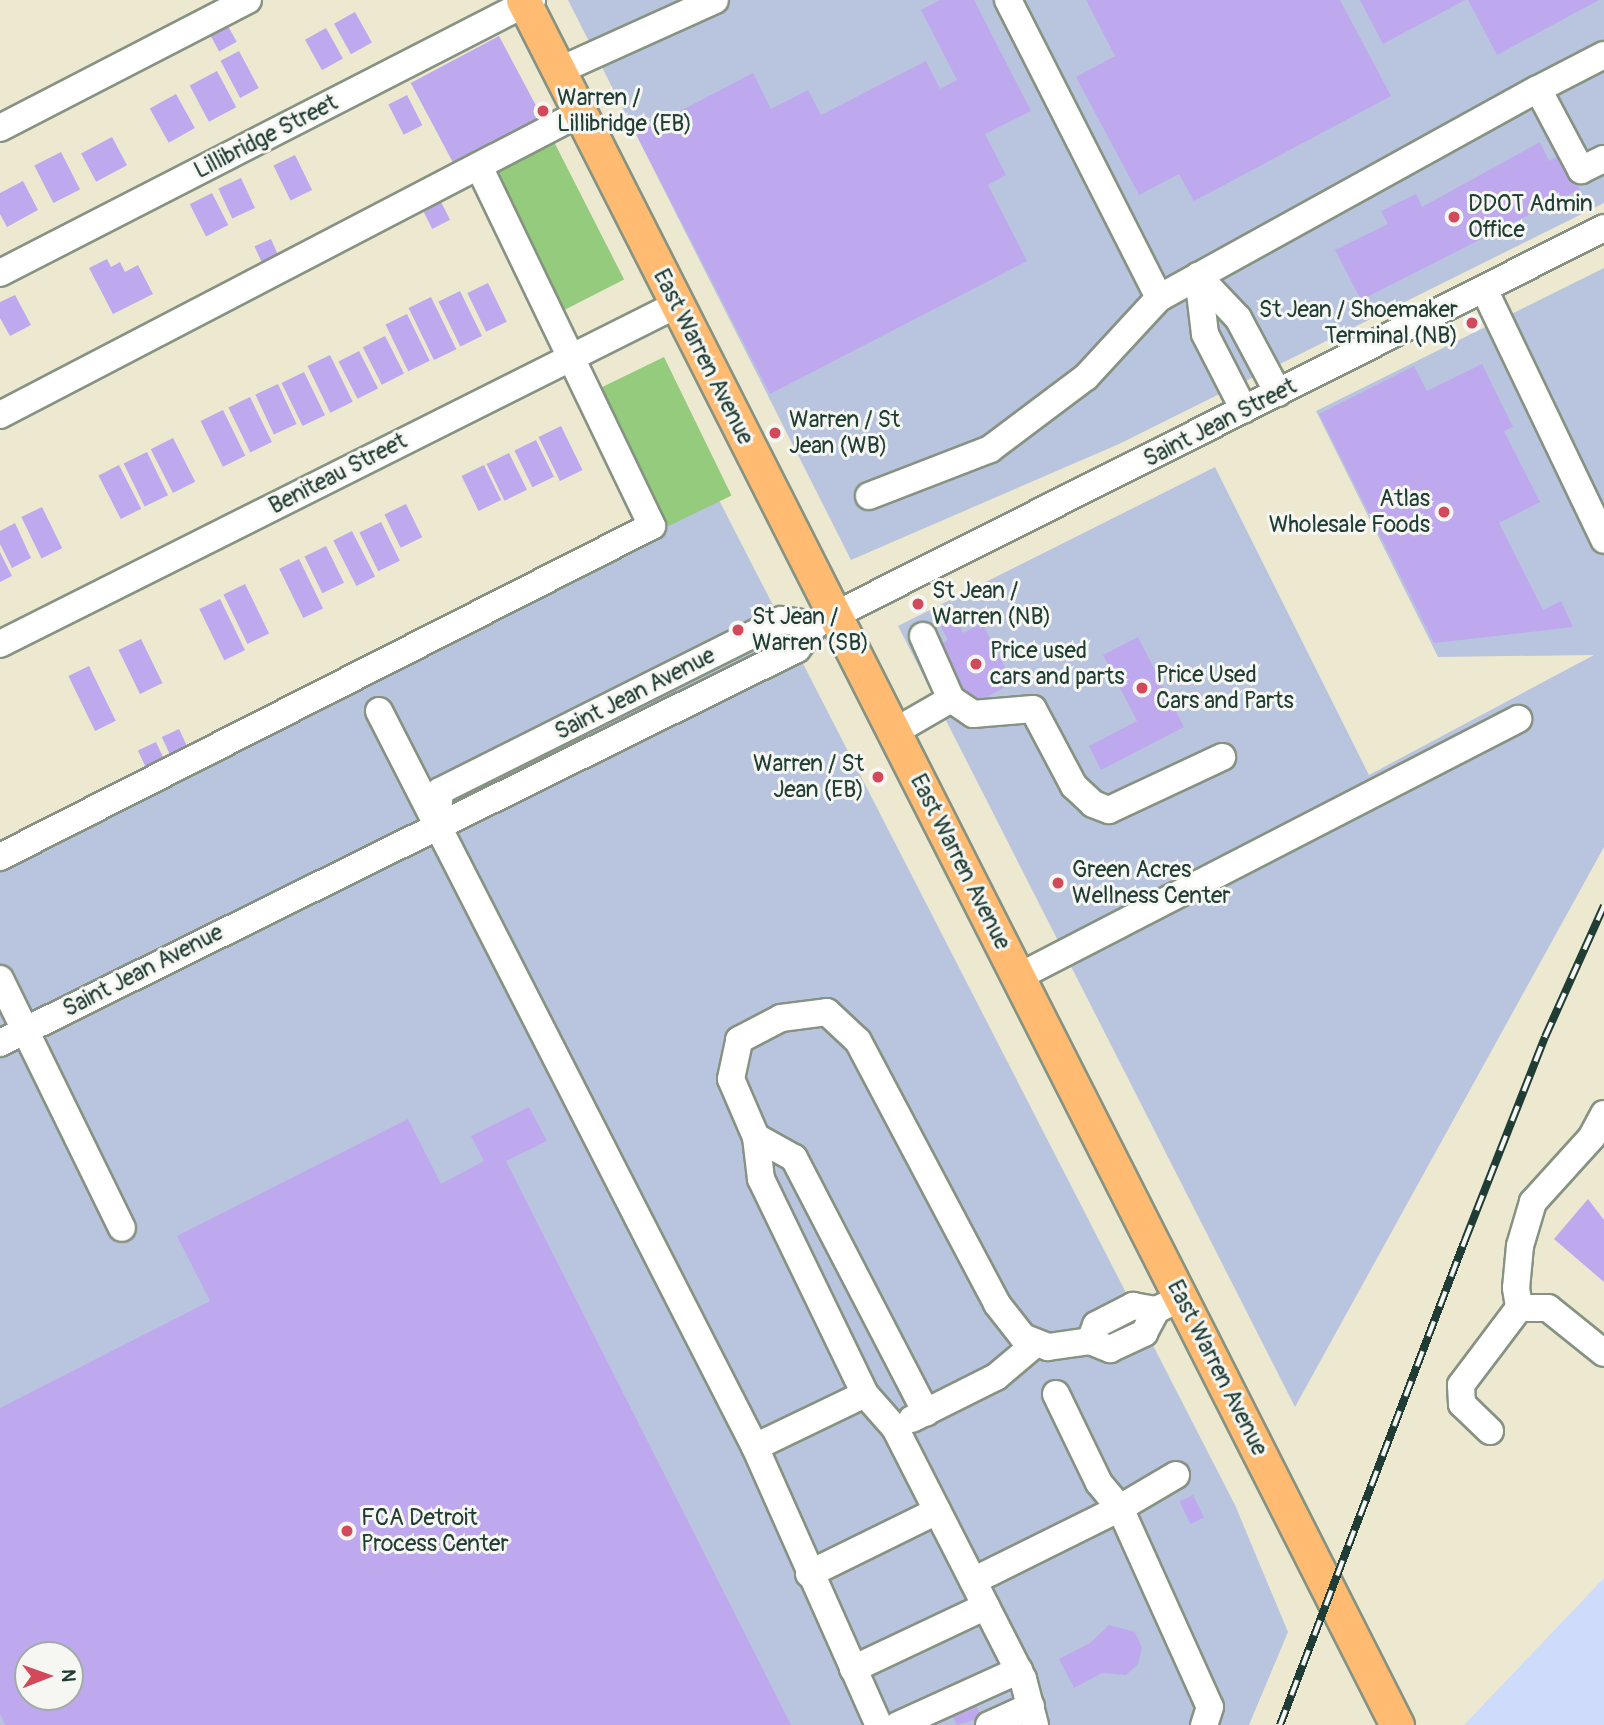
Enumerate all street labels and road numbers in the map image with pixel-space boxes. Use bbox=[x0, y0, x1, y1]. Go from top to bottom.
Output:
street label: Lillibridge Street bbox=[190, 89, 342, 185]
street label: East Warren Avenue bbox=[647, 265, 759, 449]
street label: Saint Jean Street bbox=[1139, 373, 1301, 473]
street label: Beniteau Street bbox=[265, 427, 411, 521]
street label: Saint Jean Avenue bbox=[550, 642, 720, 746]
street label: East Warren Avenue bbox=[904, 770, 1016, 954]
street label: Saint Jean Avenue bbox=[58, 919, 228, 1023]
street label: East Warren Avenue bbox=[1161, 1276, 1273, 1460]

